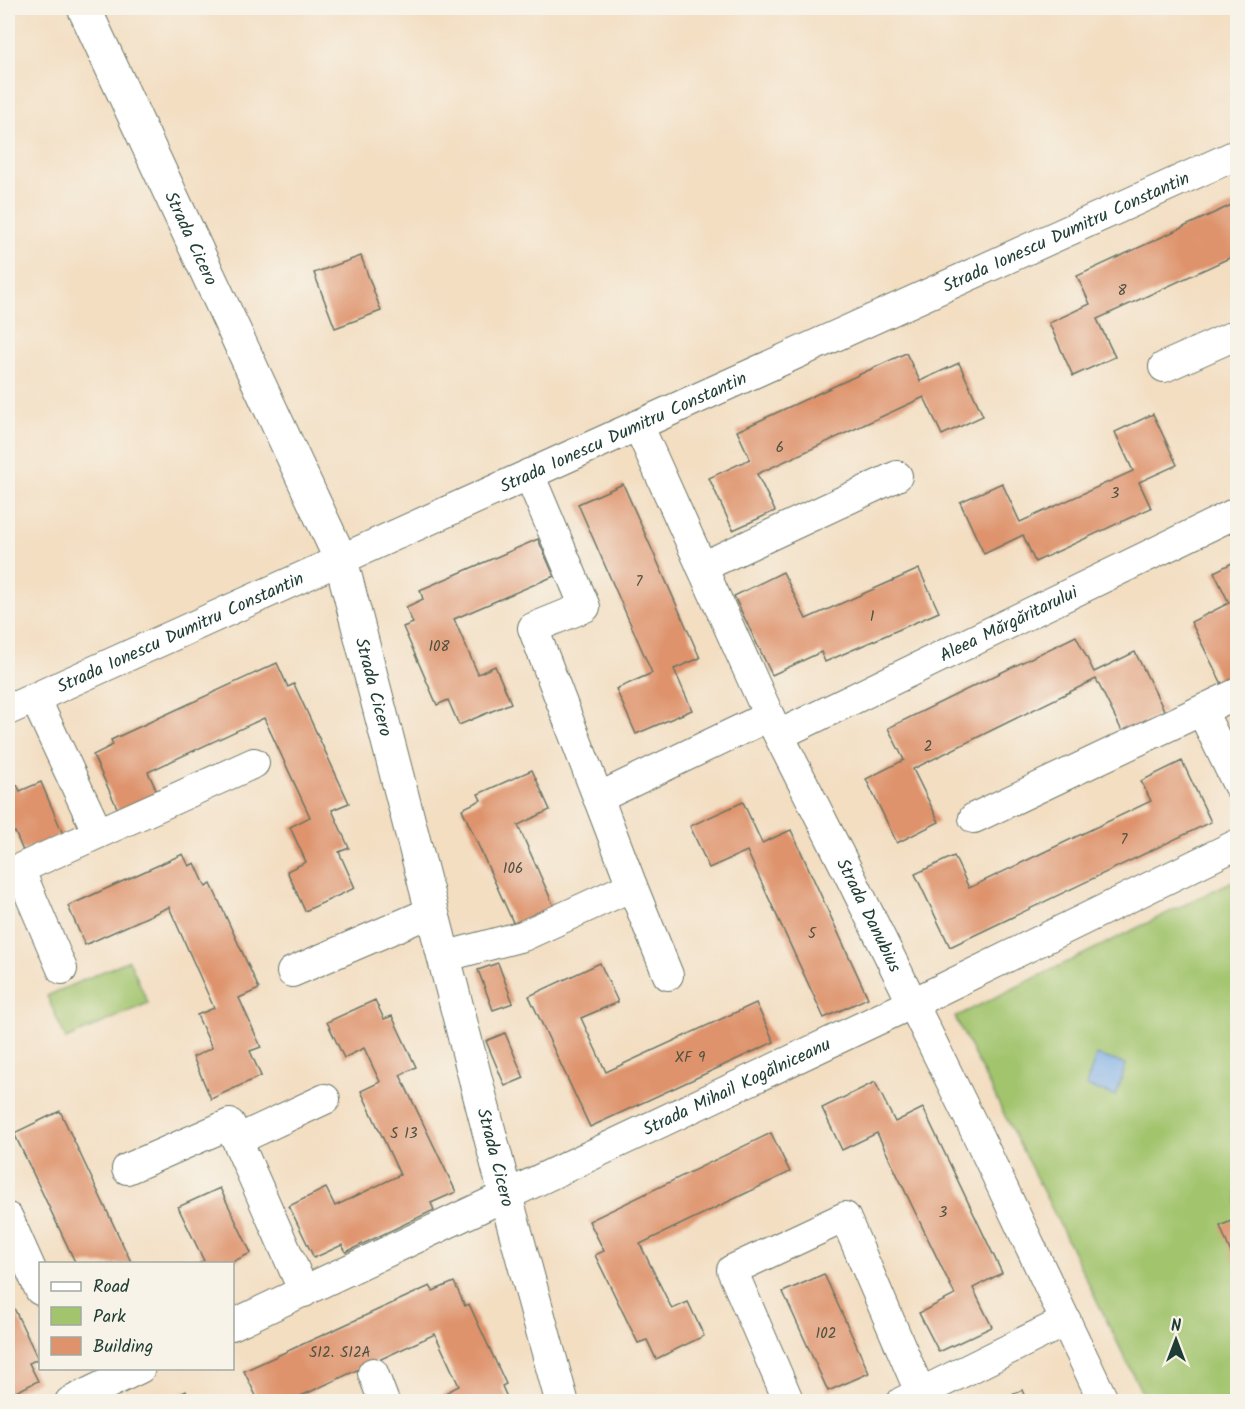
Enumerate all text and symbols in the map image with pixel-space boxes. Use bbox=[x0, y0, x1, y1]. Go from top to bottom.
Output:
street label: Strada Ionescu Dumitru Constantin bbox=[938, 165, 1195, 302]
street label: Strada Cicero bbox=[155, 187, 224, 291]
house number: 8 bbox=[1117, 279, 1127, 303]
street label: Strada Ionescu Dumitru Constantin bbox=[495, 365, 752, 502]
house number: 6 bbox=[776, 436, 784, 460]
house number: 3 bbox=[1111, 482, 1120, 506]
street label: Strada Ionescu Dumitru Constantin bbox=[53, 565, 309, 702]
house number: 7 bbox=[636, 570, 644, 594]
street label: Aleea Mărgăritarului bbox=[935, 579, 1084, 671]
house number: 1 bbox=[870, 605, 875, 629]
street label: Strada Cicero bbox=[346, 635, 399, 740]
house number: 108 bbox=[428, 635, 451, 659]
house number: 2 bbox=[924, 735, 932, 759]
house number: 7 bbox=[1121, 828, 1129, 852]
street label: Strada Danubius bbox=[827, 854, 908, 978]
house number: 106 bbox=[503, 857, 523, 881]
house number: 5 bbox=[808, 922, 817, 946]
street label: Strada Mihail Kogălniceanu bbox=[638, 1031, 836, 1145]
house number: XF 9 bbox=[675, 1046, 706, 1070]
street label: Strada Cicero bbox=[468, 1105, 521, 1210]
house number: S 13 bbox=[390, 1122, 418, 1146]
house number: 3 bbox=[939, 1201, 948, 1225]
legend bbox=[39, 1262, 234, 1370]
text: Road bbox=[93, 1273, 130, 1302]
text: Park bbox=[93, 1303, 126, 1332]
north arrow bbox=[1146, 1310, 1206, 1370]
text: N bbox=[1171, 1314, 1181, 1339]
house number: 102 bbox=[816, 1322, 836, 1346]
text: Building bbox=[93, 1333, 153, 1362]
house number: S12. S12A bbox=[309, 1341, 371, 1365]

